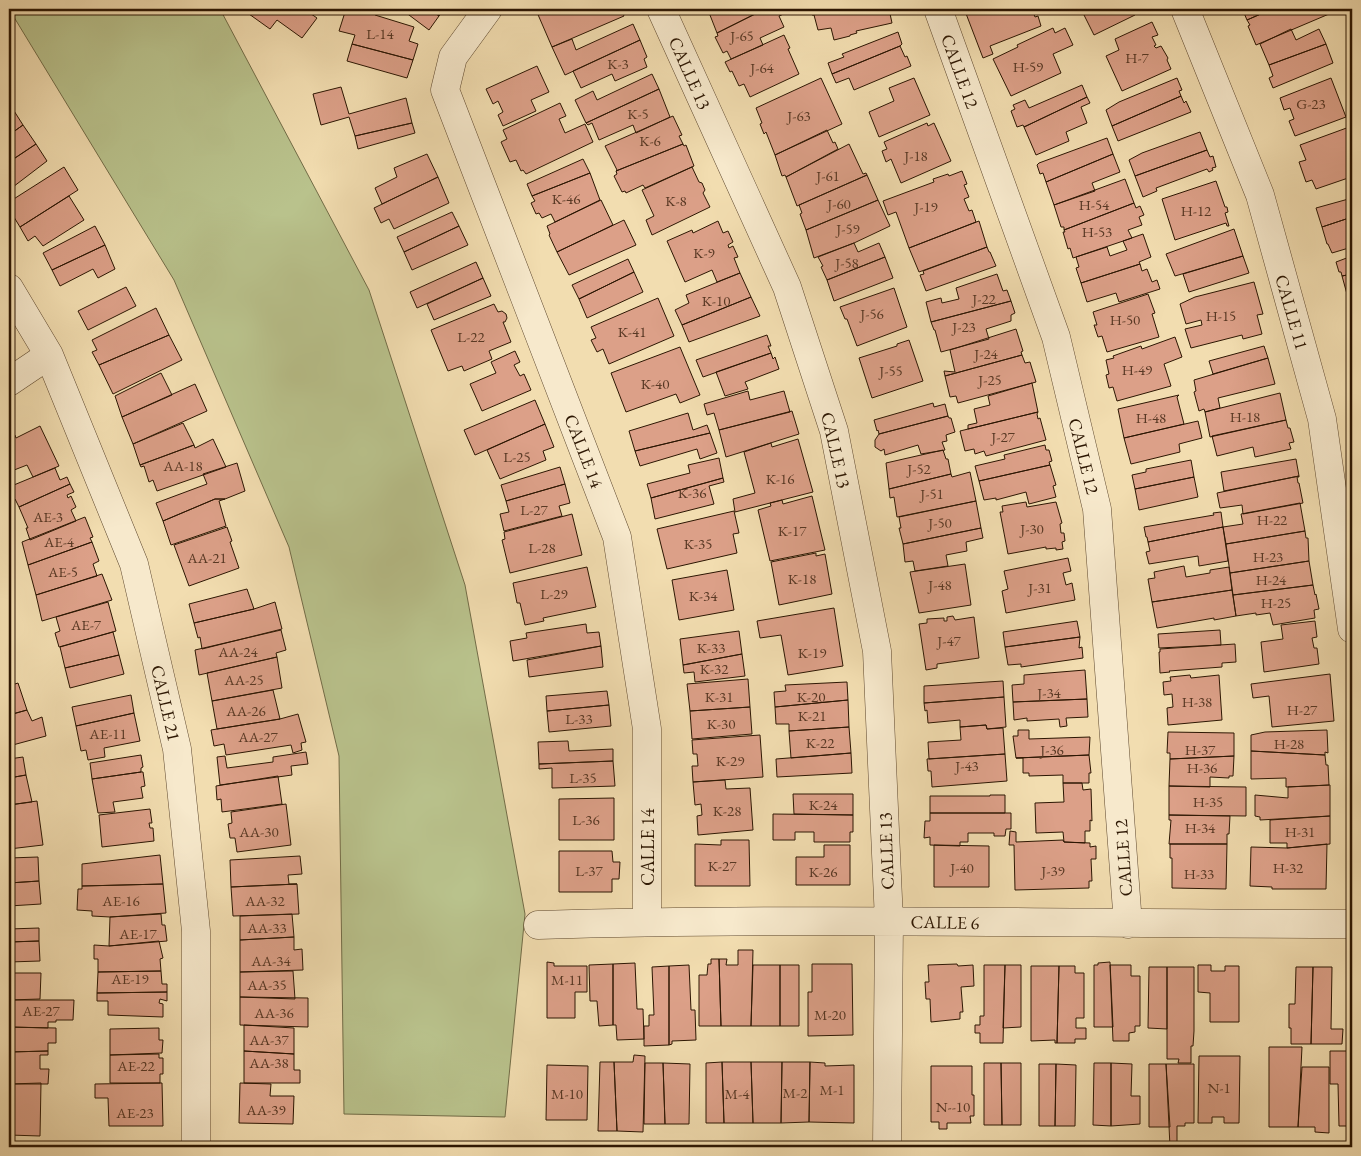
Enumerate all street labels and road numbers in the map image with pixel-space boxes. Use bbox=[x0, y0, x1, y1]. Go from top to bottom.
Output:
street label: CALLE 12 bbox=[936, 31, 984, 112]
street label: CALLE 13 bbox=[664, 33, 716, 113]
street label: CALLE 11 bbox=[1270, 272, 1314, 352]
street label: CALLE 13 bbox=[816, 410, 856, 490]
street label: CALLE 14 bbox=[559, 411, 609, 492]
street label: CALLE 12 bbox=[1063, 416, 1105, 497]
street label: CALLE 21 bbox=[146, 663, 186, 743]
street label: CALLE 14 bbox=[636, 808, 659, 886]
street label: CALLE 13 bbox=[873, 812, 899, 890]
street label: CALLE 12 bbox=[1109, 818, 1137, 897]
street label: CALLE 6 bbox=[910, 910, 980, 934]

